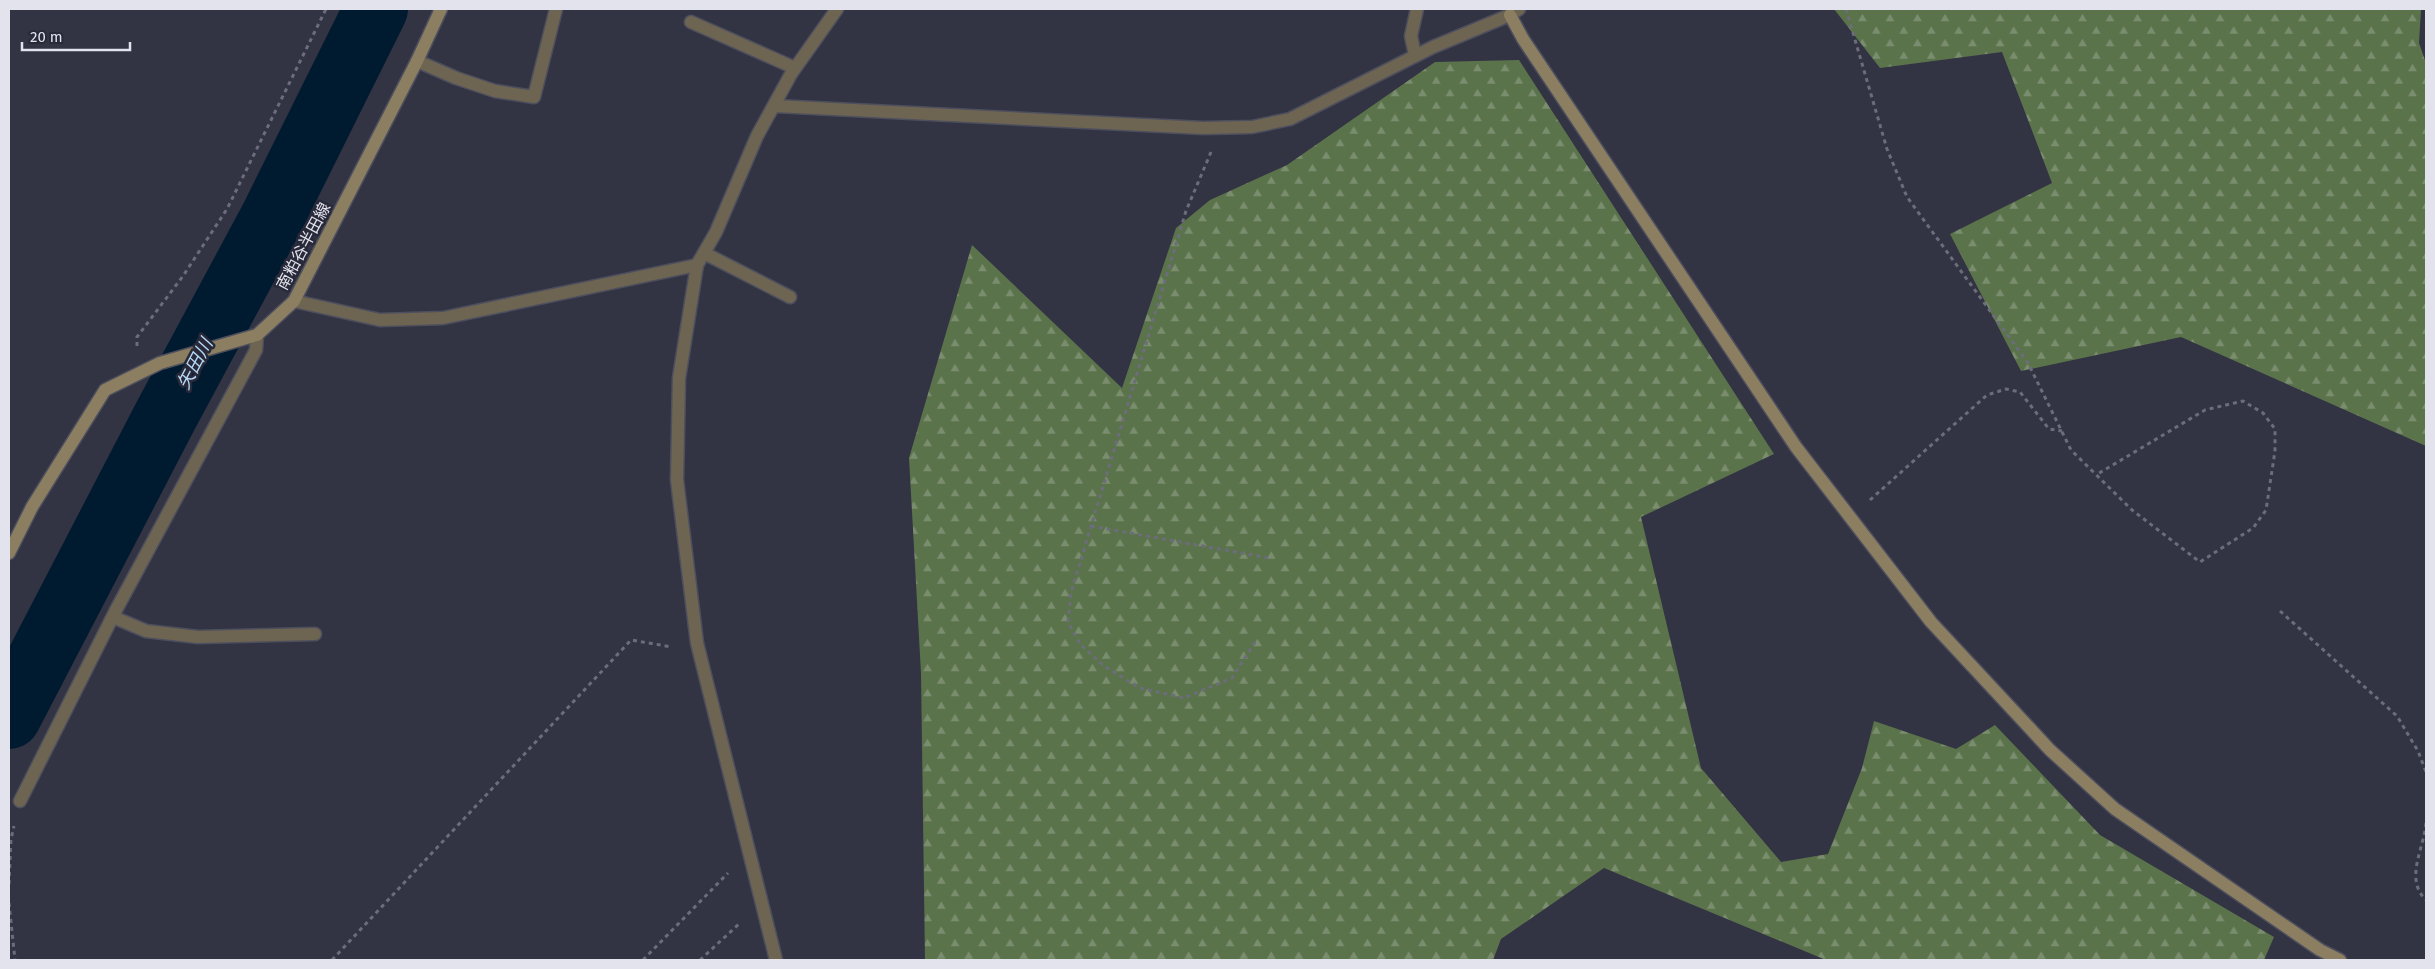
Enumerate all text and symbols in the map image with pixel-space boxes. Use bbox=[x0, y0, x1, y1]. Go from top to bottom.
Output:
scale bar bbox=[22, 20, 130, 52]
text: 20 m bbox=[30, 28, 63, 46]
street label: 南粕谷半田線 bbox=[273, 199, 334, 293]
water label: 矢田川 bbox=[173, 333, 218, 393]

